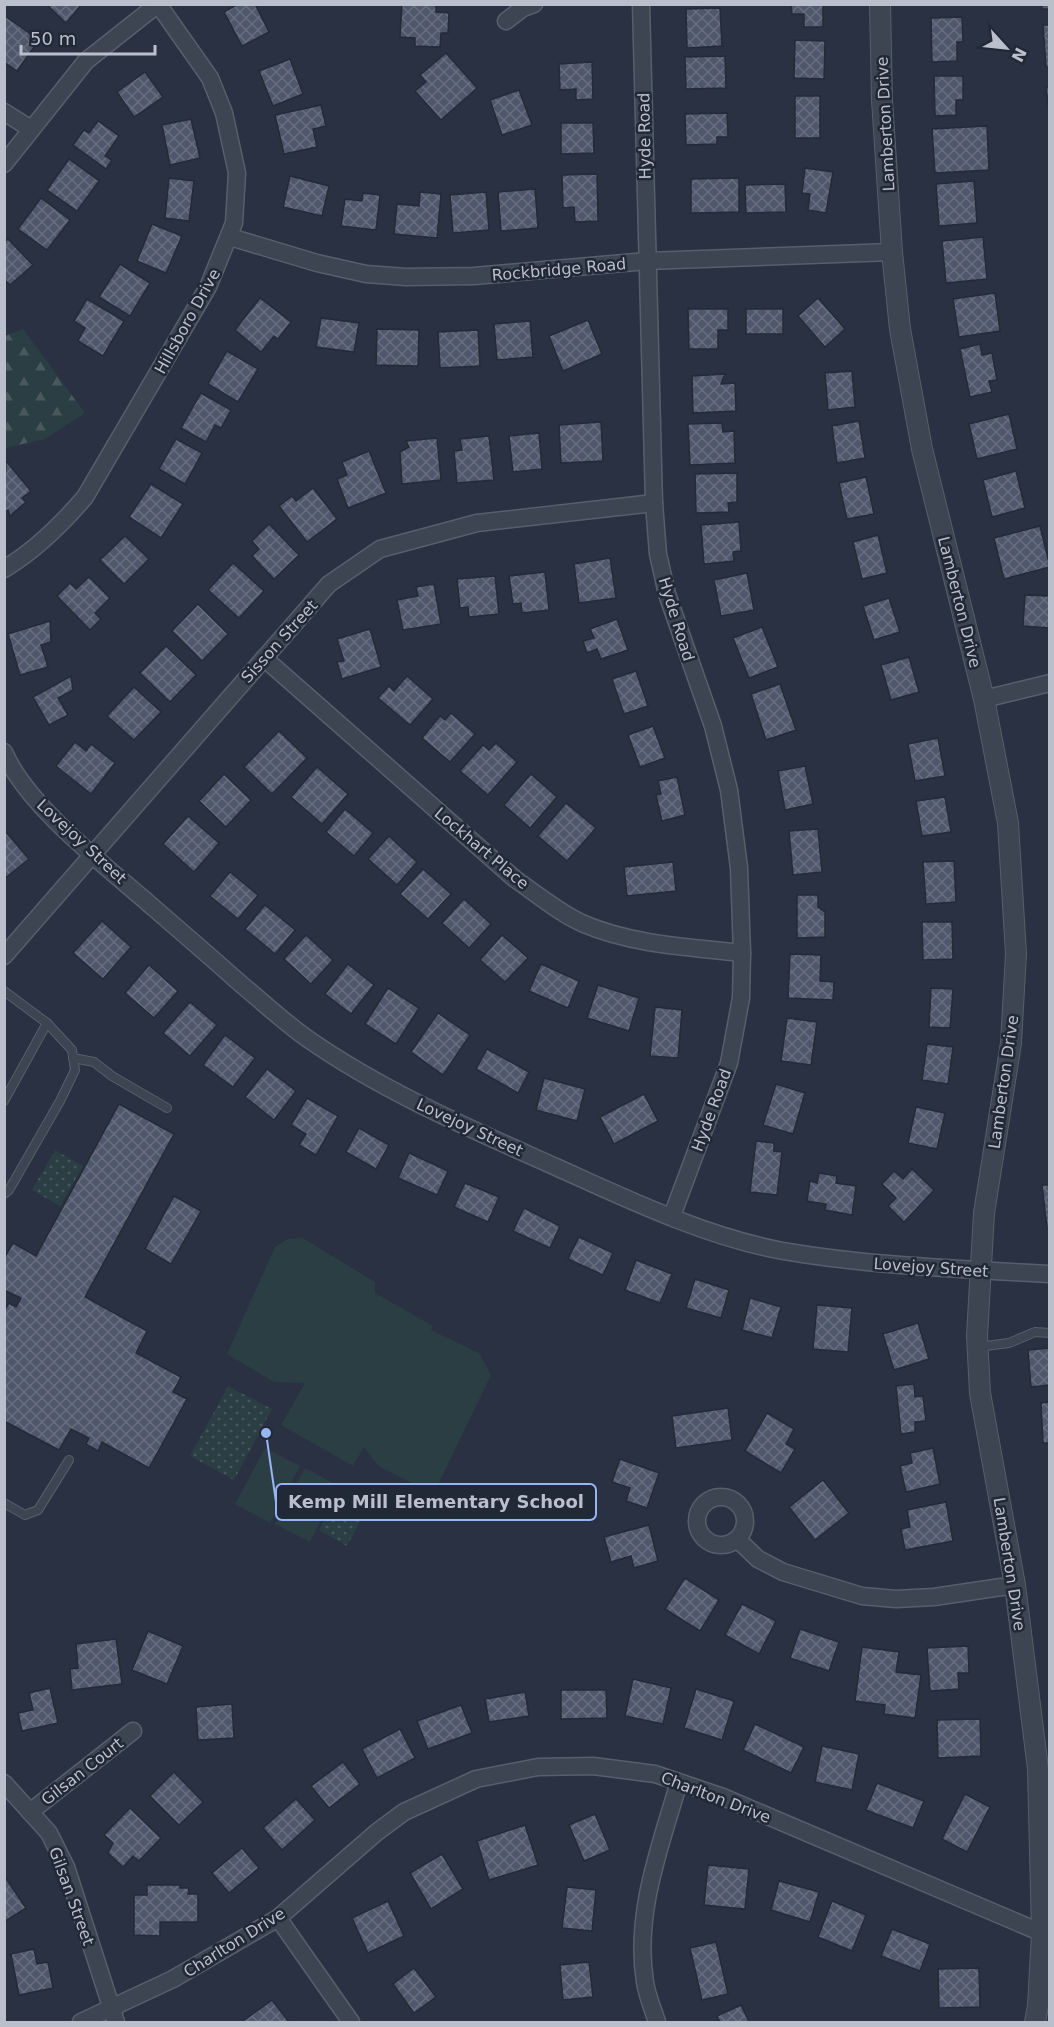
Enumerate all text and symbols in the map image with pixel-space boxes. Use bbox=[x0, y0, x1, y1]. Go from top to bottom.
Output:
scale bar bbox=[21, 18, 154, 56]
north arrow bbox=[976, 18, 1036, 78]
text: 50 m bbox=[30, 28, 76, 49]
text: N bbox=[1007, 44, 1030, 65]
street label: Lamberton Drive bbox=[872, 56, 899, 192]
street label: Hyde Road bbox=[634, 92, 655, 180]
street label: Rockbridge Road bbox=[491, 254, 627, 285]
street label: Hillsboro Drive bbox=[151, 265, 224, 377]
street label: Lamberton Drive bbox=[934, 534, 985, 670]
street label: Hyde Road bbox=[655, 575, 698, 663]
street label: Sisson Street bbox=[237, 596, 322, 687]
street label: Lovejoy Street bbox=[33, 795, 130, 888]
street label: Lockhart Place bbox=[431, 804, 533, 893]
street label: Lamberton Drive bbox=[985, 1014, 1022, 1150]
street label: Hyde Road bbox=[688, 1066, 735, 1154]
street label: Lovejoy Street bbox=[414, 1095, 526, 1160]
street label: Lovejoy Street bbox=[873, 1254, 989, 1281]
callout: Kemp Mill Elementary School bbox=[276, 1484, 596, 1520]
text: Kemp Mill Elementary School bbox=[288, 1491, 584, 1512]
street label: Lamberton Drive bbox=[990, 1496, 1029, 1632]
street label: Gilsan Court bbox=[38, 1734, 127, 1809]
street label: Charlton Drive bbox=[658, 1768, 773, 1827]
street label: Gilsan Street bbox=[45, 1844, 98, 1948]
street label: Charlton Drive bbox=[180, 1904, 289, 1981]

